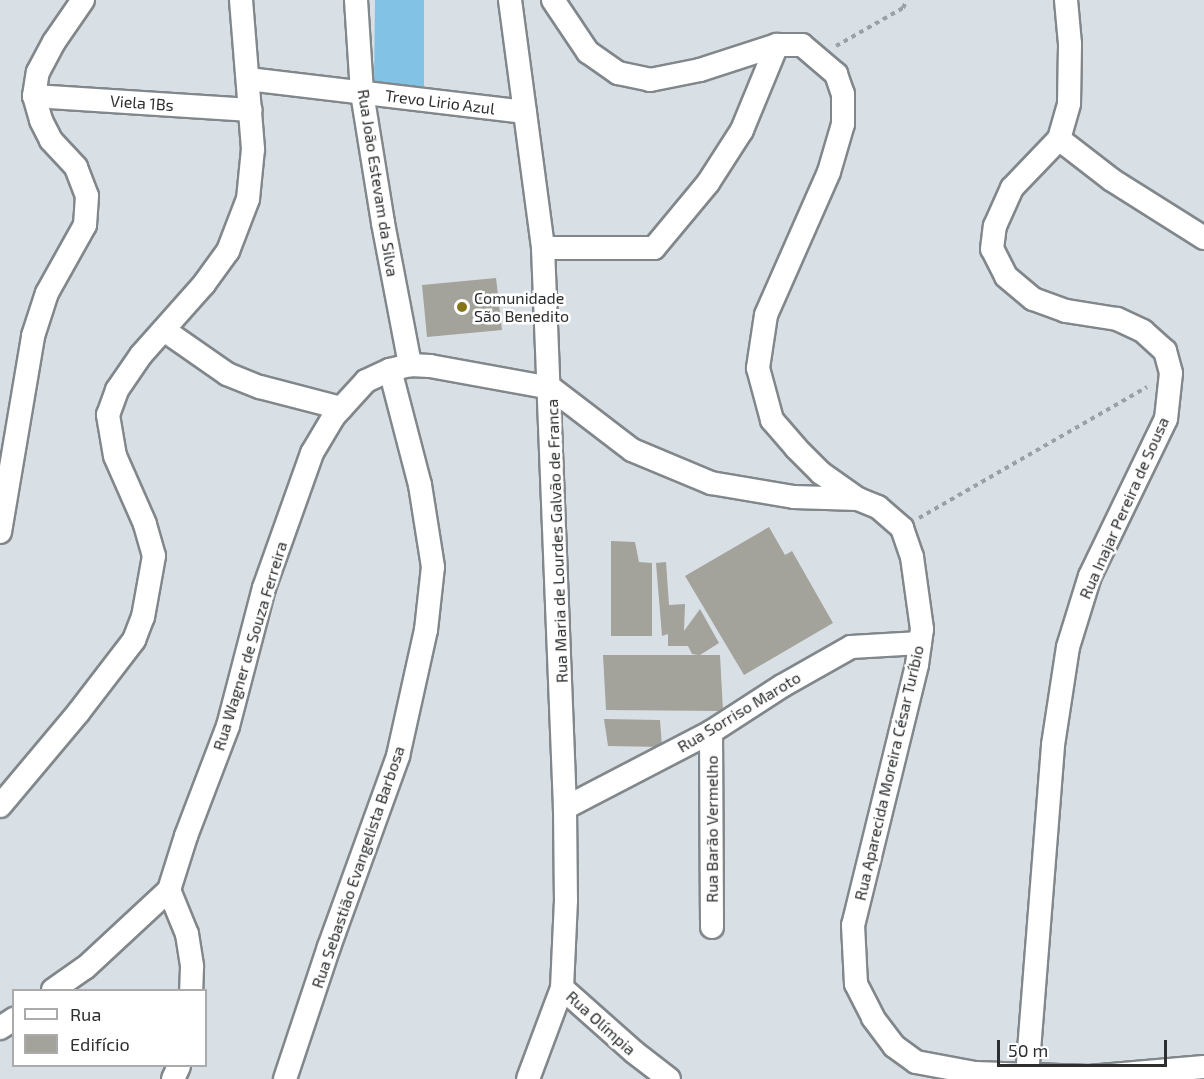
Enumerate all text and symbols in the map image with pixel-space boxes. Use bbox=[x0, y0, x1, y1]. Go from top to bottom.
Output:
street label: Trevo Lirio Azul bbox=[384, 86, 496, 118]
street label: Rua João Estevam da Silva bbox=[354, 88, 402, 278]
street label: Viela 1Bs bbox=[109, 91, 175, 115]
place label: Comunidade São Benedito bbox=[474, 288, 569, 326]
marker: Comunidade São Benedito bbox=[455, 300, 469, 314]
street label: Rua Maria de Lourdes Galvão de Franca bbox=[542, 399, 572, 683]
street label: Rua Inajar Pereira de Sousa bbox=[1075, 414, 1173, 602]
street label: Rua Wagner de Souza Ferreira bbox=[209, 539, 291, 753]
street label: Rua Aparecida Moreira César Turíbio bbox=[850, 643, 928, 903]
street label: Rua Sorriso Maroto bbox=[674, 668, 804, 756]
street label: Rua Sebastião Evangelista Barbosa bbox=[307, 743, 409, 991]
street label: Rua Barão Vermelho bbox=[702, 755, 722, 903]
street label: Rua Olímpia bbox=[562, 987, 640, 1059]
legend bbox=[12, 989, 207, 1067]
text: Rua bbox=[70, 1003, 101, 1025]
scale bar bbox=[1000, 1028, 1170, 1066]
text: Edifício bbox=[70, 1033, 130, 1055]
text: 50 m bbox=[1008, 1039, 1048, 1061]

